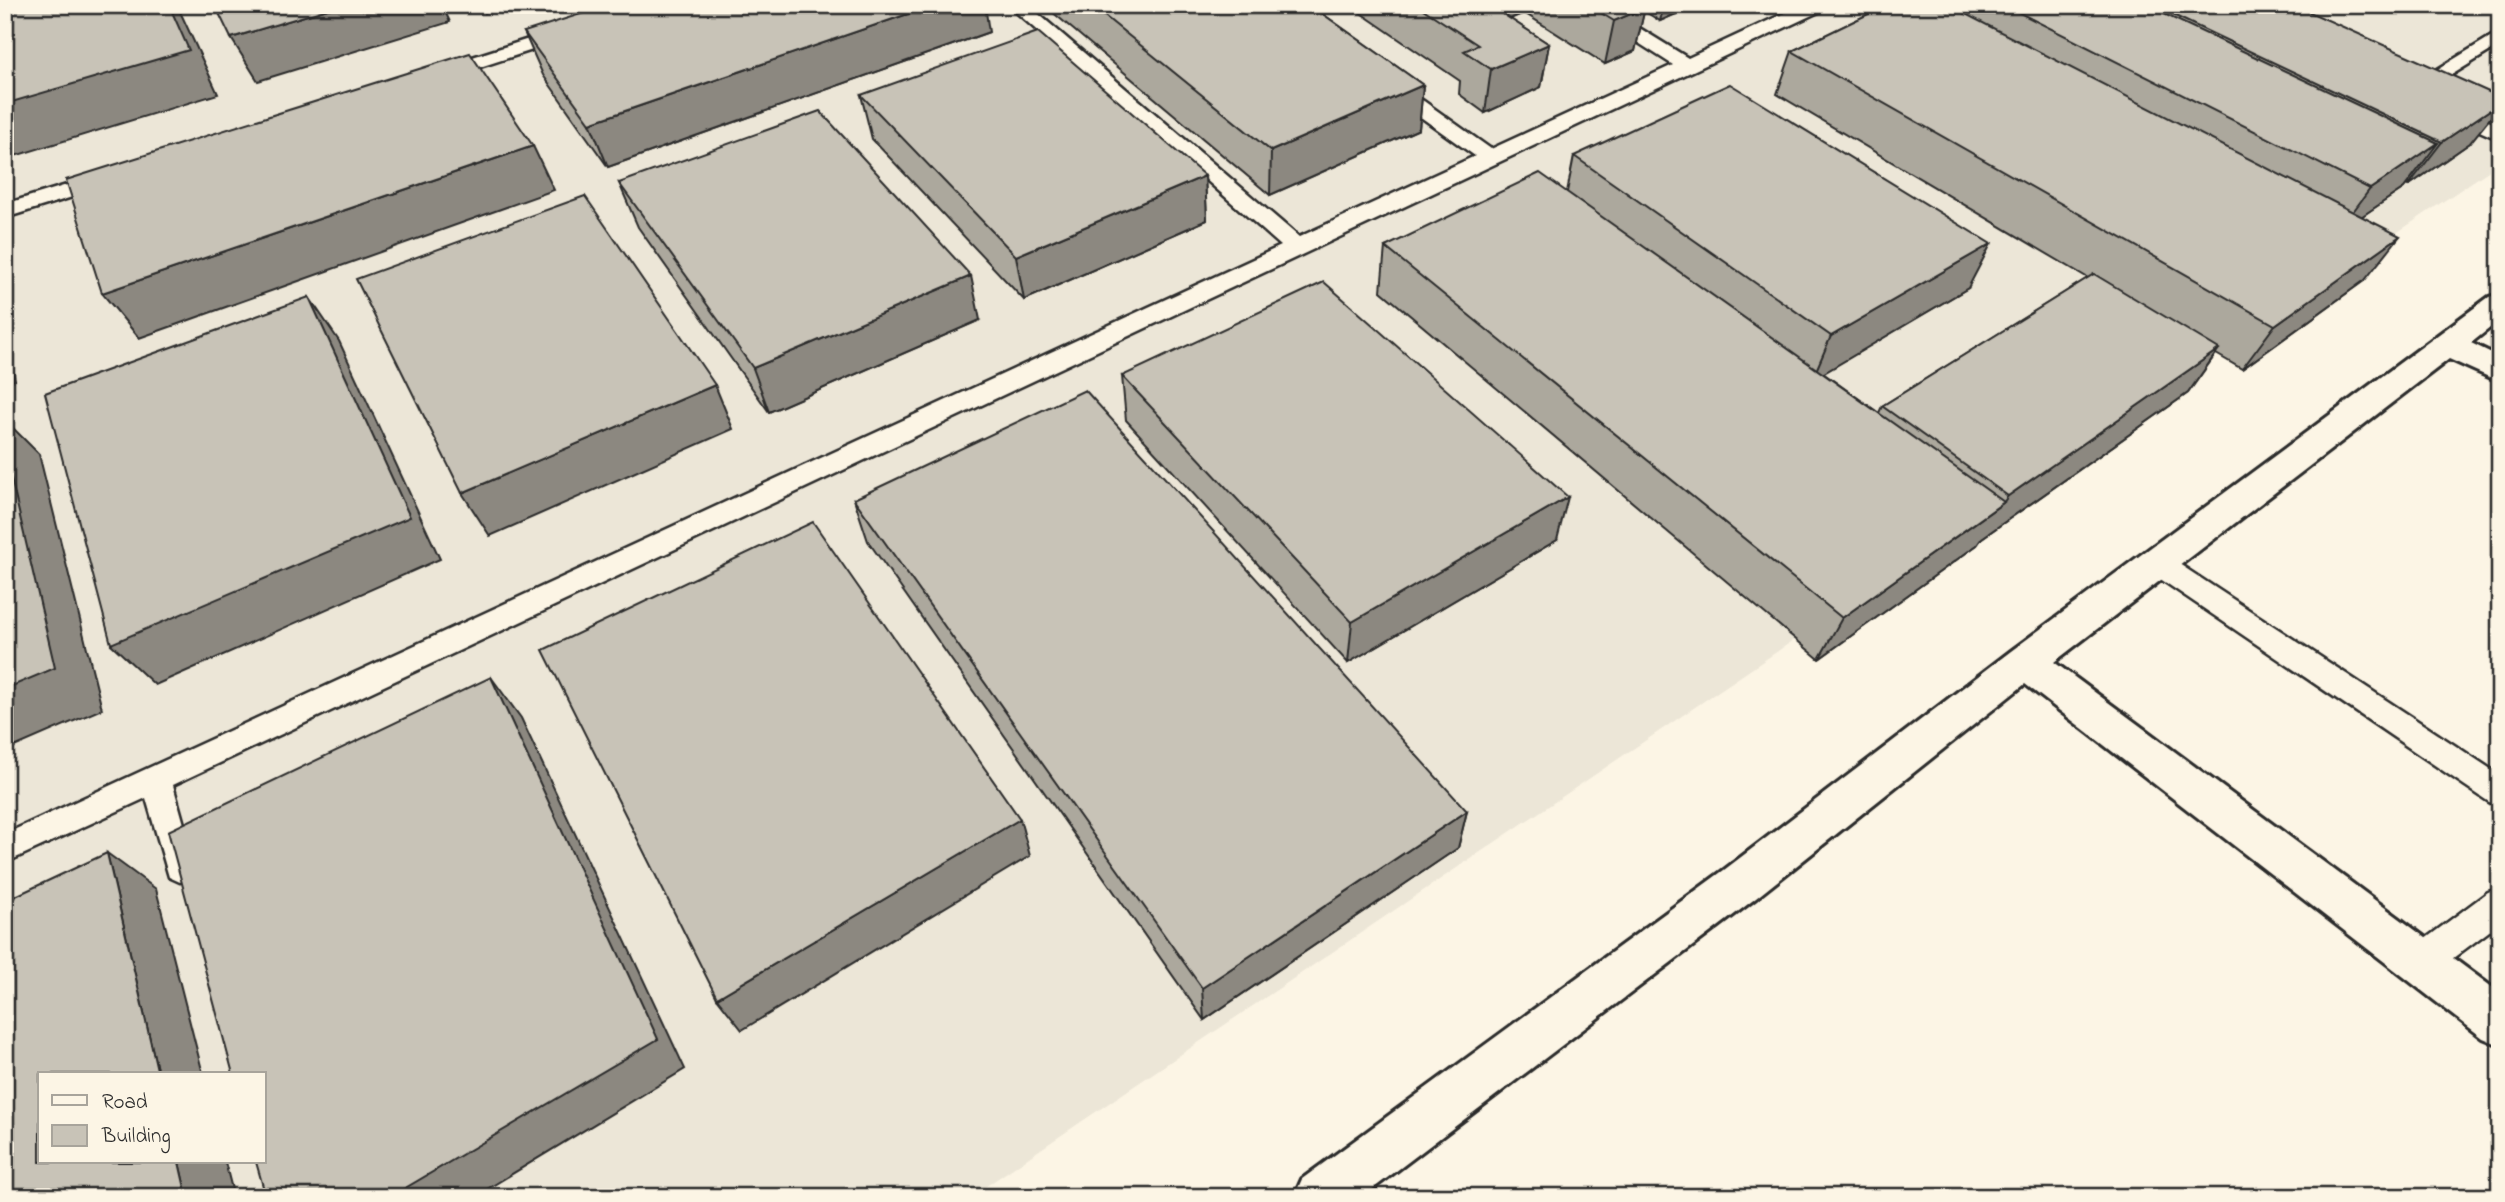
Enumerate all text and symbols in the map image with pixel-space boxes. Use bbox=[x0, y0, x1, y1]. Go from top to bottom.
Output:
legend bbox=[38, 1072, 266, 1164]
text: Road bbox=[102, 1088, 148, 1118]
text: Building bbox=[101, 1122, 171, 1154]

